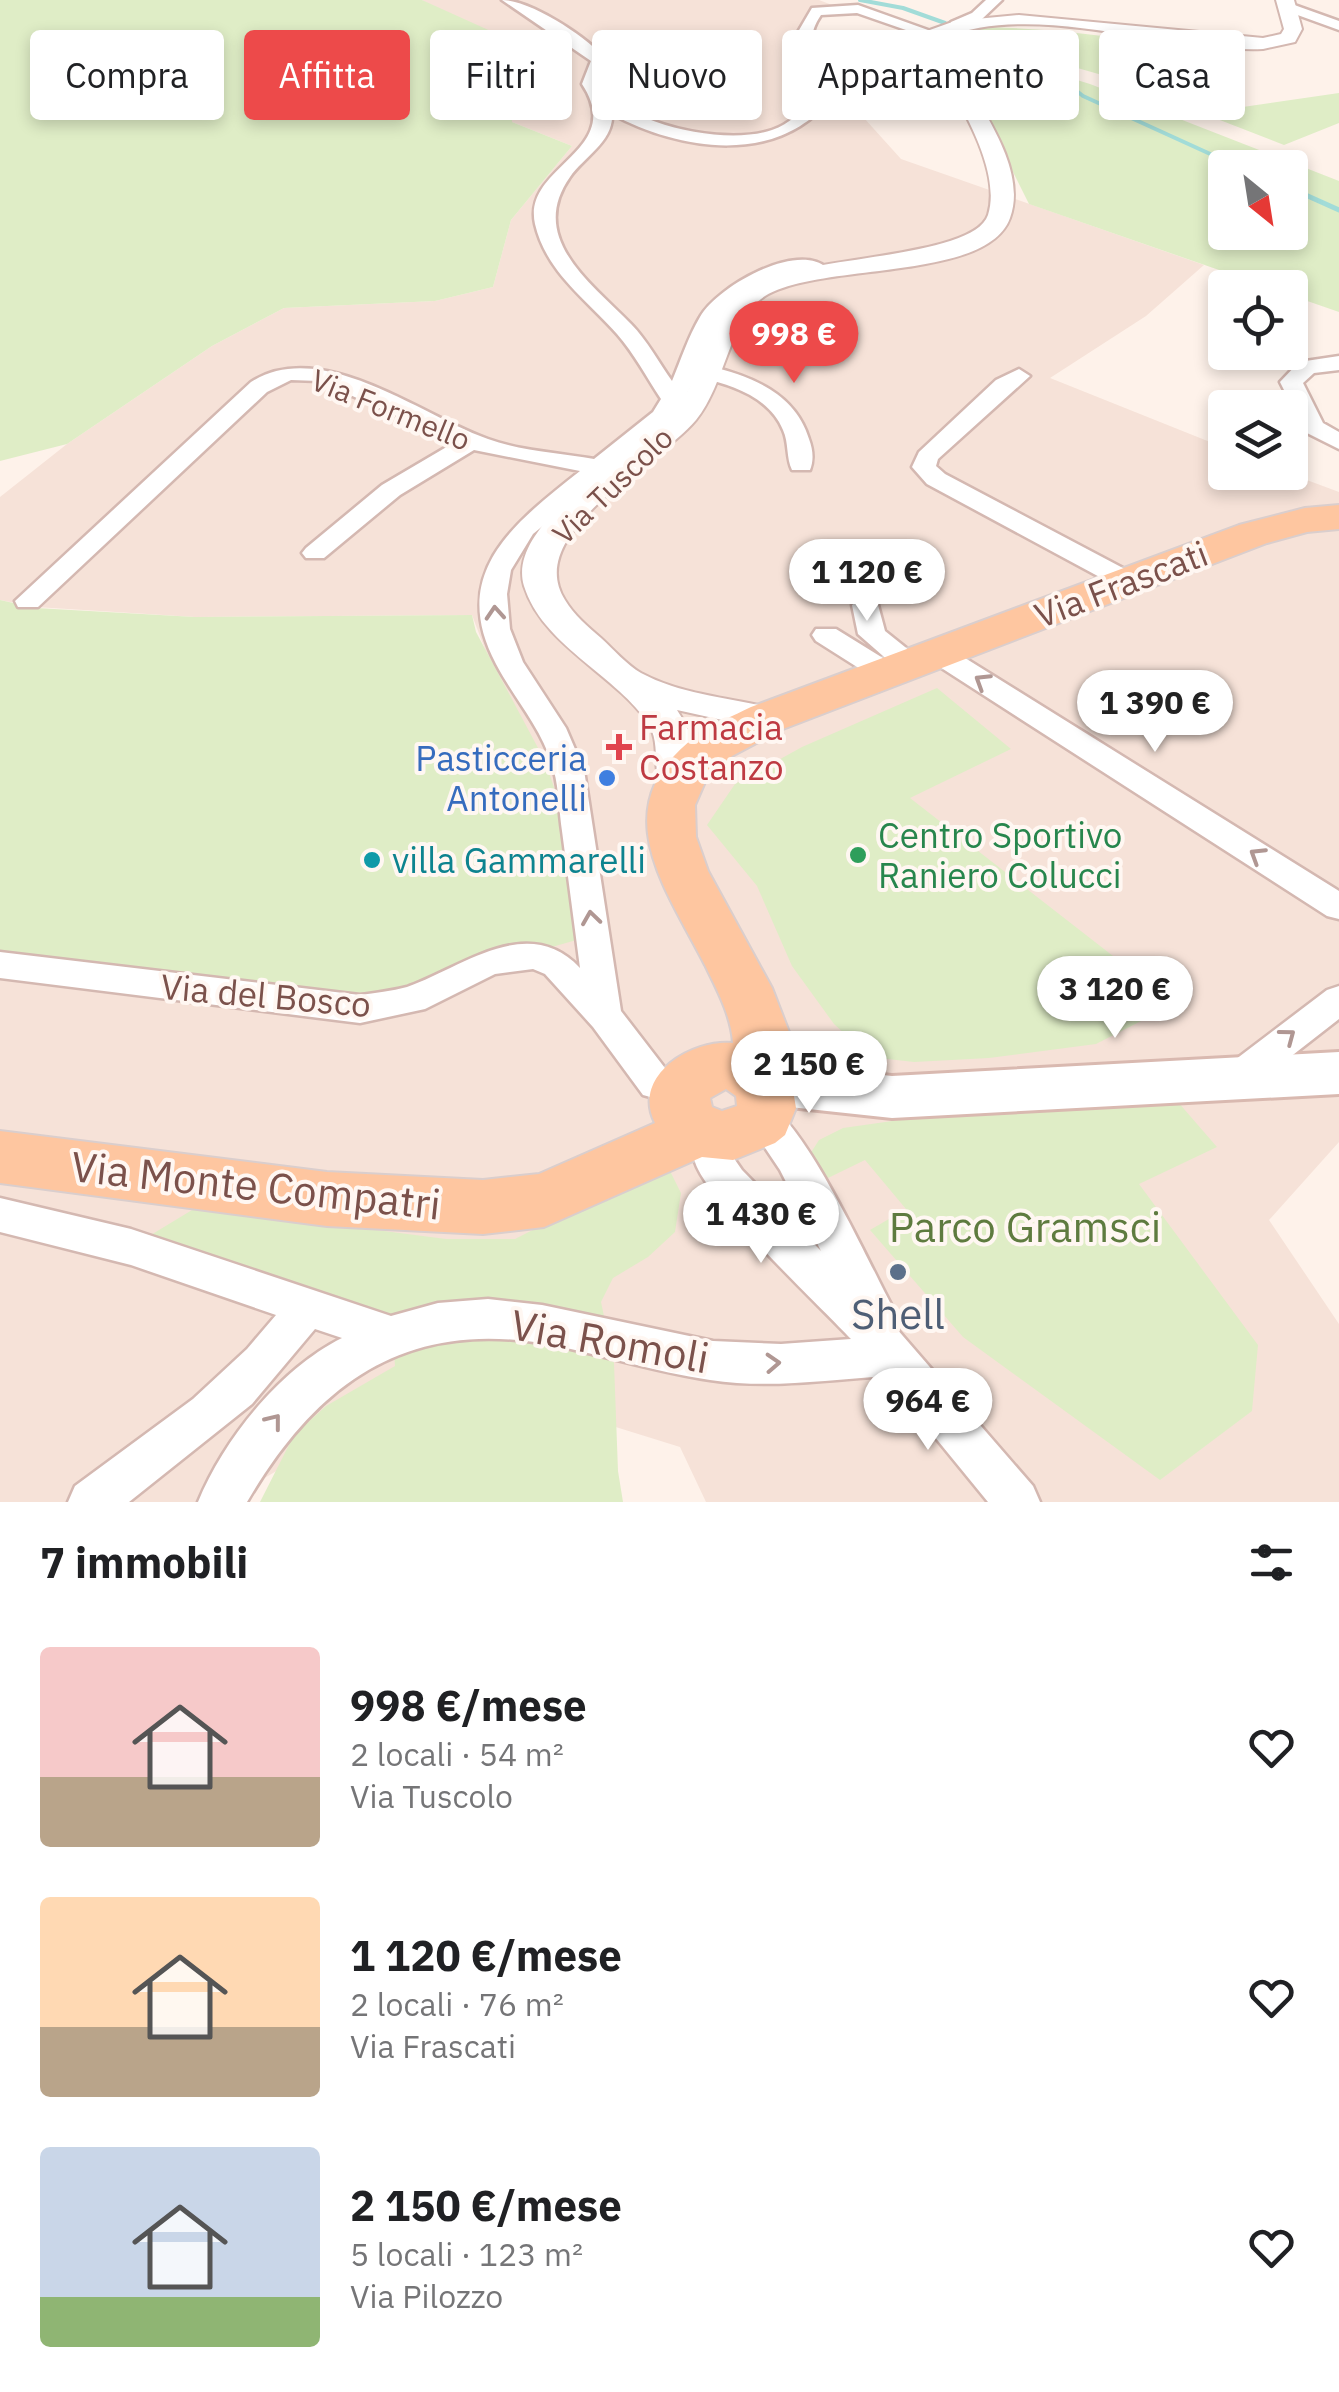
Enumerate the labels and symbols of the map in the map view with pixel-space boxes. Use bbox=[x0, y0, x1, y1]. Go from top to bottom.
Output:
north arrow bbox=[1208, 150, 1308, 250]
pin: 998 € bbox=[724, 301, 864, 386]
street label: Via Formello bbox=[306, 359, 476, 459]
street label: Via Tuscolo bbox=[543, 418, 681, 552]
street label: Via Frascati bbox=[1028, 530, 1214, 638]
pin: 1 120 € bbox=[775, 539, 959, 624]
one-way arrow bbox=[485, 605, 506, 621]
pin: 1 390 € bbox=[1063, 670, 1247, 755]
one-way arrow bbox=[975, 674, 993, 693]
place label: Farmacia Costanzo bbox=[639, 704, 783, 790]
place label: Pasticceria Antonelli bbox=[415, 735, 587, 821]
marker: Farmacia Costanzo bbox=[608, 736, 630, 758]
marker: Pasticceria Antonelli bbox=[596, 767, 618, 789]
place label: Centro Sportivo Raniero Colucci bbox=[878, 812, 1122, 898]
place label: villa Gammarelli bbox=[392, 837, 646, 883]
marker: Centro Sportivo Raniero Colucci bbox=[847, 844, 869, 866]
one-way arrow bbox=[1249, 848, 1267, 867]
marker: villa Gammarelli bbox=[361, 849, 383, 871]
one-way arrow bbox=[581, 910, 602, 927]
pin: 3 120 € bbox=[1023, 956, 1207, 1041]
street label: Via del Bosco bbox=[159, 963, 373, 1027]
one-way arrow bbox=[1276, 1030, 1294, 1047]
pin: 2 150 € bbox=[717, 1031, 901, 1116]
street label: Via Monte Compatri bbox=[69, 1138, 443, 1232]
pin: 1 430 € bbox=[669, 1181, 853, 1266]
park label: Parco Gramsci bbox=[889, 1199, 1161, 1254]
marker: Shell bbox=[887, 1261, 909, 1283]
place label: Shell bbox=[851, 1286, 945, 1341]
street label: Via Romoli bbox=[507, 1297, 713, 1385]
one-way arrow bbox=[766, 1353, 782, 1374]
pin: 964 € bbox=[858, 1368, 998, 1453]
one-way arrow bbox=[262, 1414, 280, 1432]

